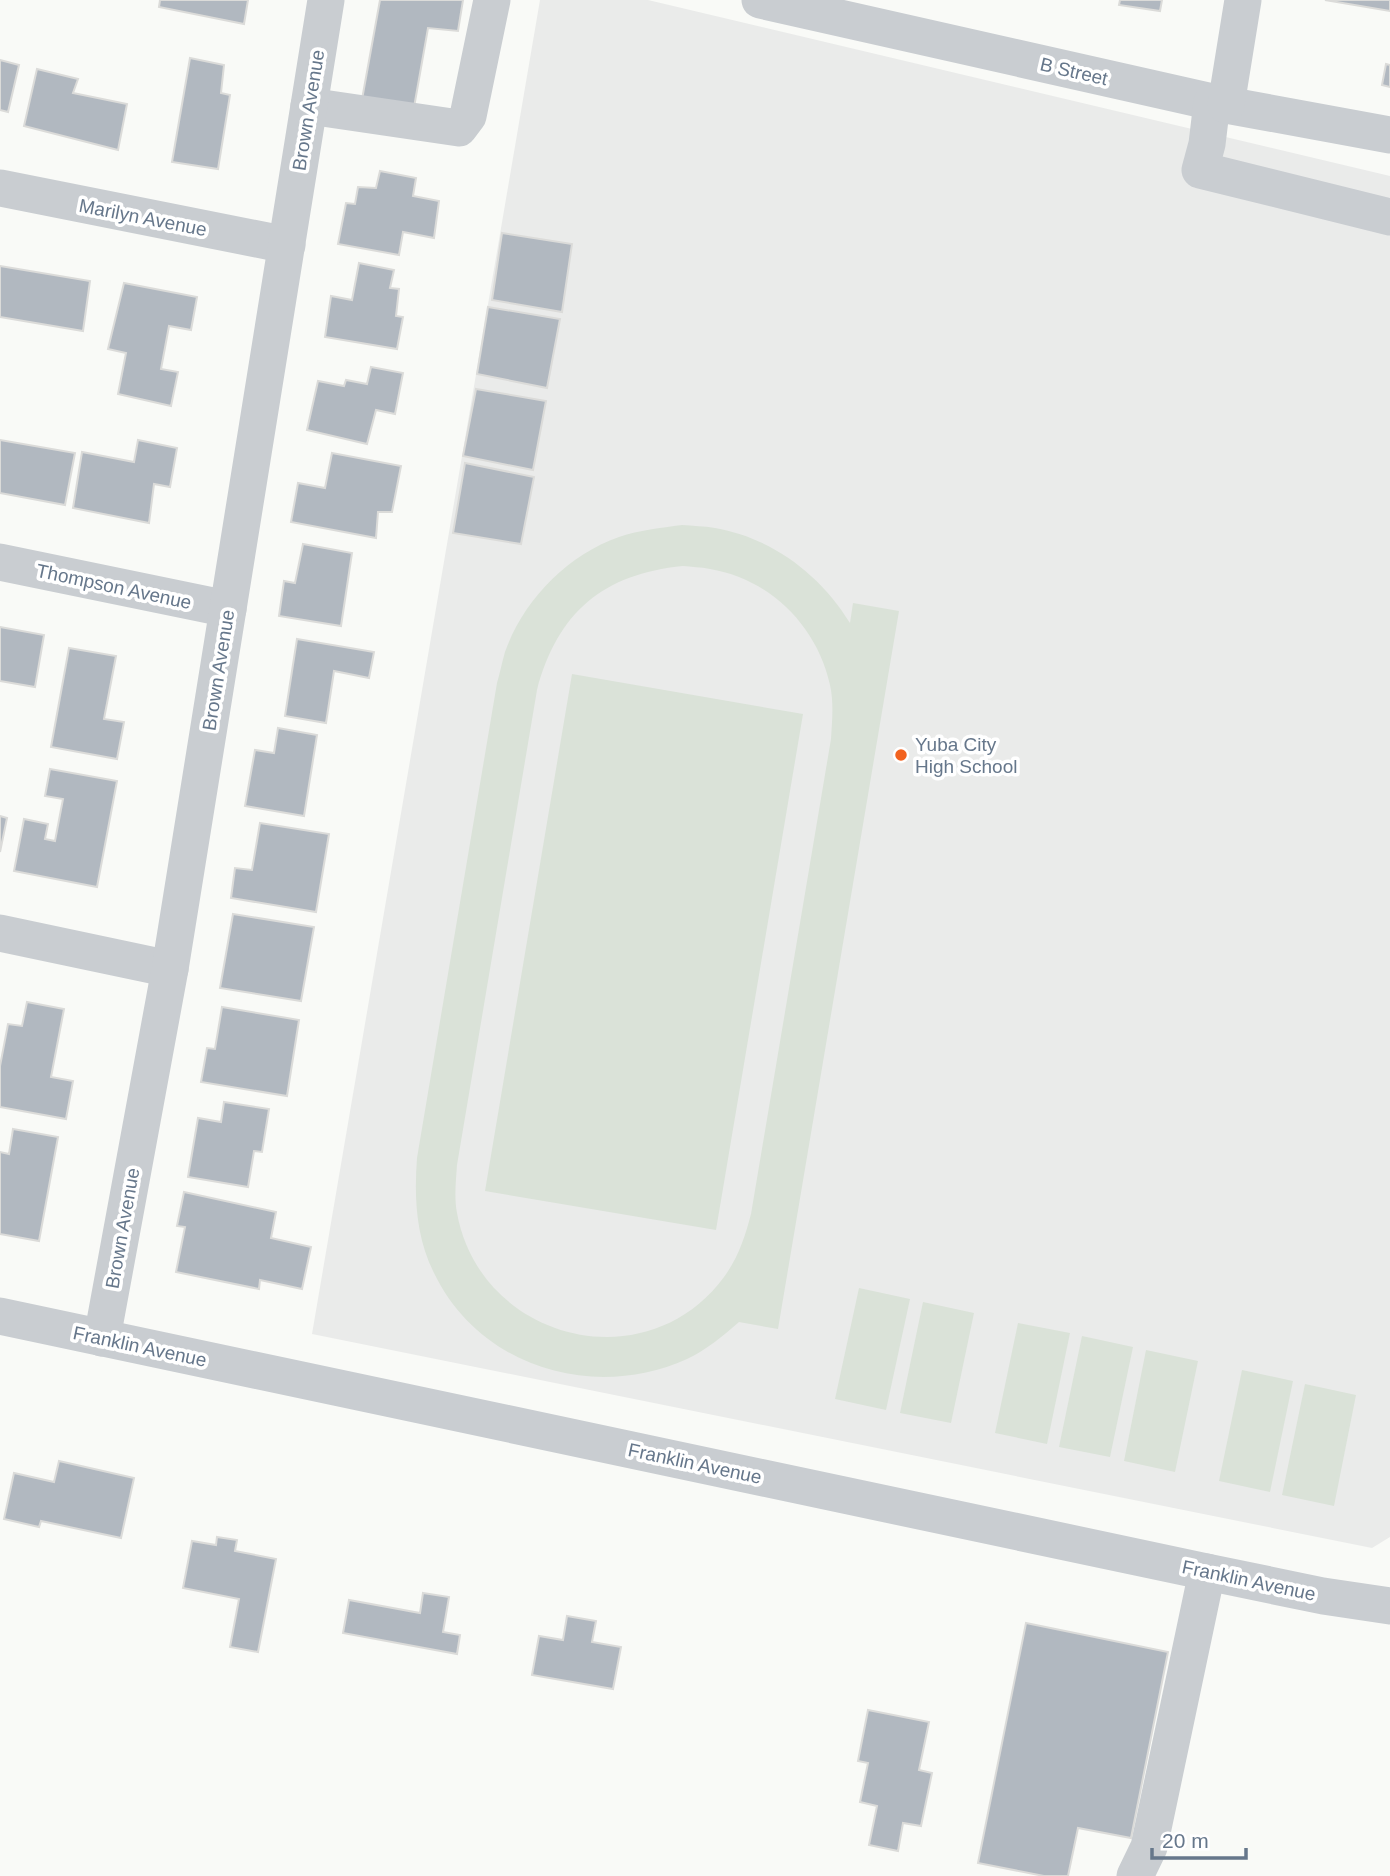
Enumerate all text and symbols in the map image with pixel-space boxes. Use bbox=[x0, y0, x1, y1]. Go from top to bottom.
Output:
street label: Brown Avenue bbox=[289, 48, 328, 172]
street label: B Street bbox=[1038, 54, 1110, 90]
street label: Marilyn Avenue bbox=[77, 195, 208, 240]
street label: Thompson Avenue bbox=[34, 560, 193, 613]
street label: Brown Avenue bbox=[199, 608, 238, 732]
place label: Yuba City High School bbox=[915, 734, 1017, 777]
marker: Yuba City High School bbox=[893, 747, 909, 763]
street label: Brown Avenue bbox=[102, 1166, 143, 1290]
street label: Franklin Avenue bbox=[71, 1322, 209, 1371]
street label: Franklin Avenue bbox=[626, 1439, 764, 1488]
street label: Franklin Avenue bbox=[1180, 1556, 1318, 1605]
scale bar bbox=[1152, 1816, 1246, 1860]
text: 20 m bbox=[1162, 1829, 1209, 1852]

